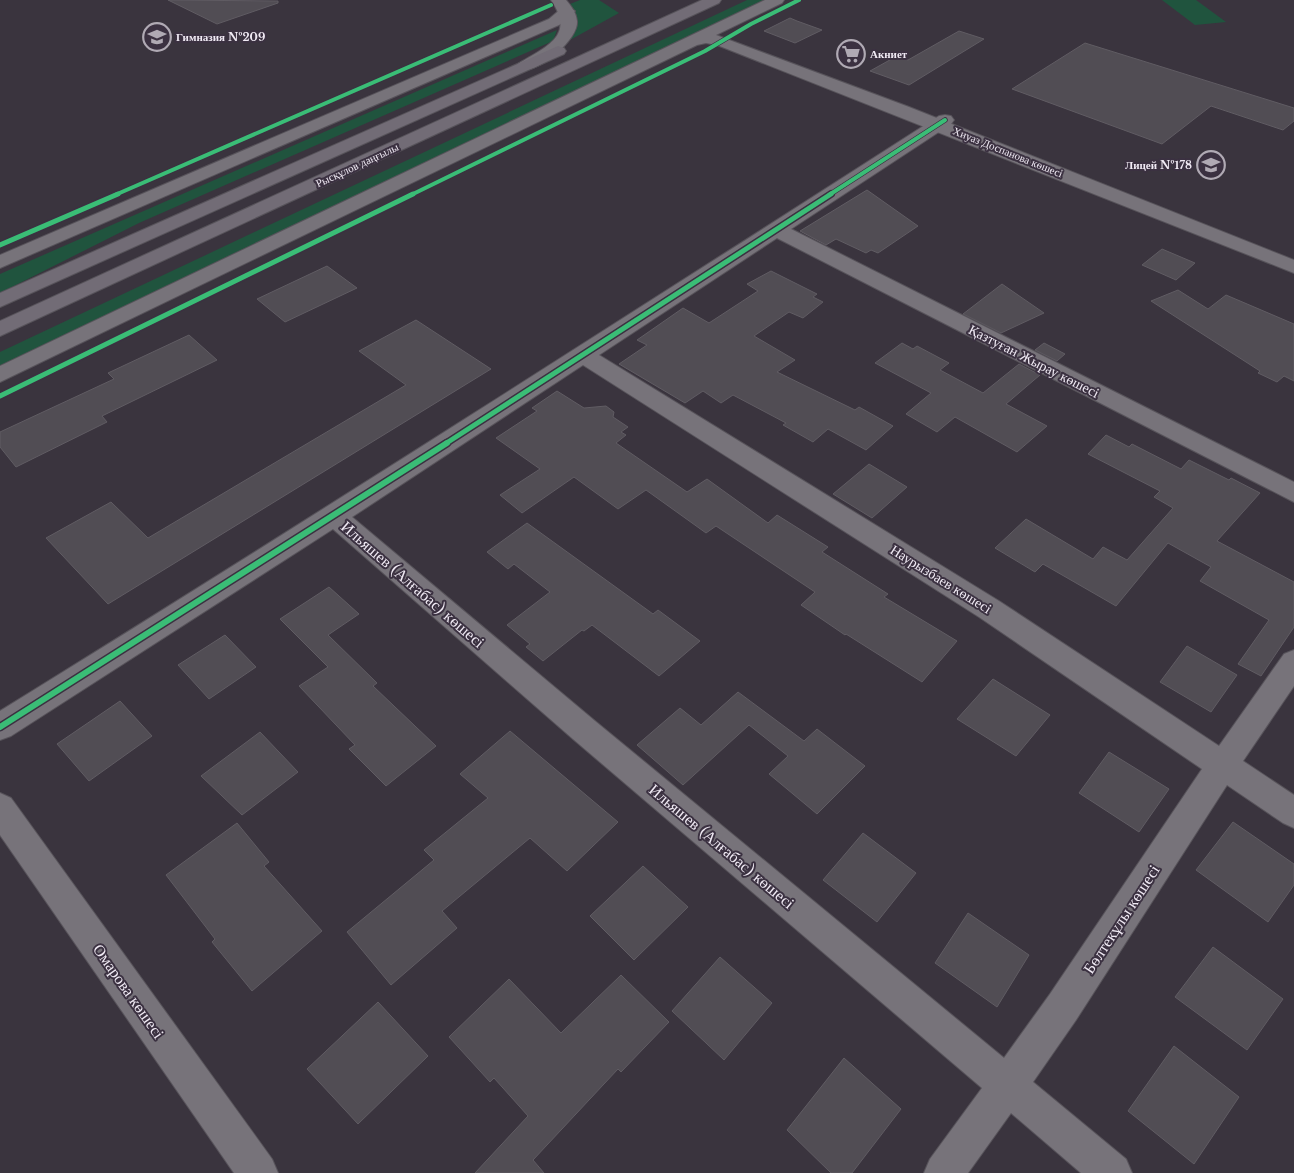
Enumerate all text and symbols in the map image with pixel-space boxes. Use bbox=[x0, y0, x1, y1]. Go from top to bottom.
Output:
school or university icon: Гимназия №209 bbox=[142, 22, 172, 52]
place label: Гимназия №209 bbox=[176, 30, 265, 44]
supermarket icon: Акниет bbox=[836, 39, 866, 69]
place label: Акниет bbox=[870, 47, 908, 61]
street label: Хиуаз Доспанова көшесі bbox=[951, 124, 1065, 180]
street label: Рысқұлов даңғылы bbox=[313, 139, 401, 190]
school or university icon: Лицей №178 bbox=[1196, 150, 1226, 180]
place label: Лицей №178 bbox=[1125, 158, 1192, 172]
street label: Қазтуған Жырау көшесі bbox=[966, 320, 1102, 402]
street label: Ильяшев (Алғабас) көшесі bbox=[337, 516, 489, 652]
street label: Наурызбаев көшесі bbox=[887, 541, 995, 617]
street label: Ильяшев (Алғабас) көшесі bbox=[645, 779, 799, 913]
street label: Бөлтекұлы көшесі bbox=[1078, 860, 1164, 977]
street label: Омарова көшесі bbox=[89, 940, 169, 1043]

